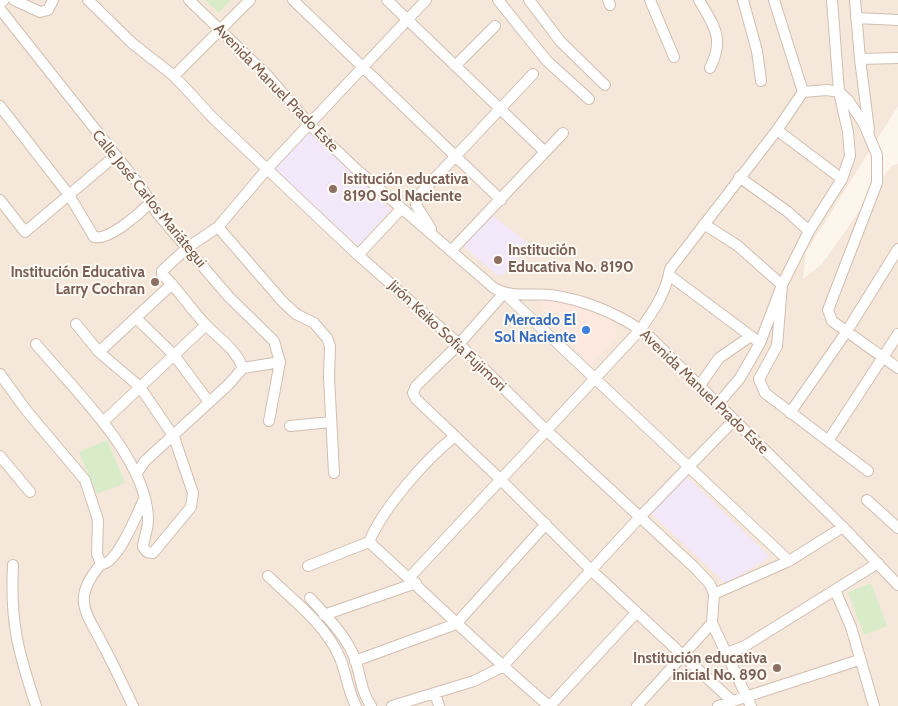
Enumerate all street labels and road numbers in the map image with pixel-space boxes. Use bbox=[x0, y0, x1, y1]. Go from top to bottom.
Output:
street label: Avenida Manuel Prado Este bbox=[210, 20, 342, 156]
street label: Calle José Carlos Mariátegui bbox=[88, 127, 210, 271]
street label: Jirón Keiko Sofia Fujimori bbox=[384, 277, 510, 395]
street label: Avenida Manuel Prado Este bbox=[636, 326, 772, 458]

